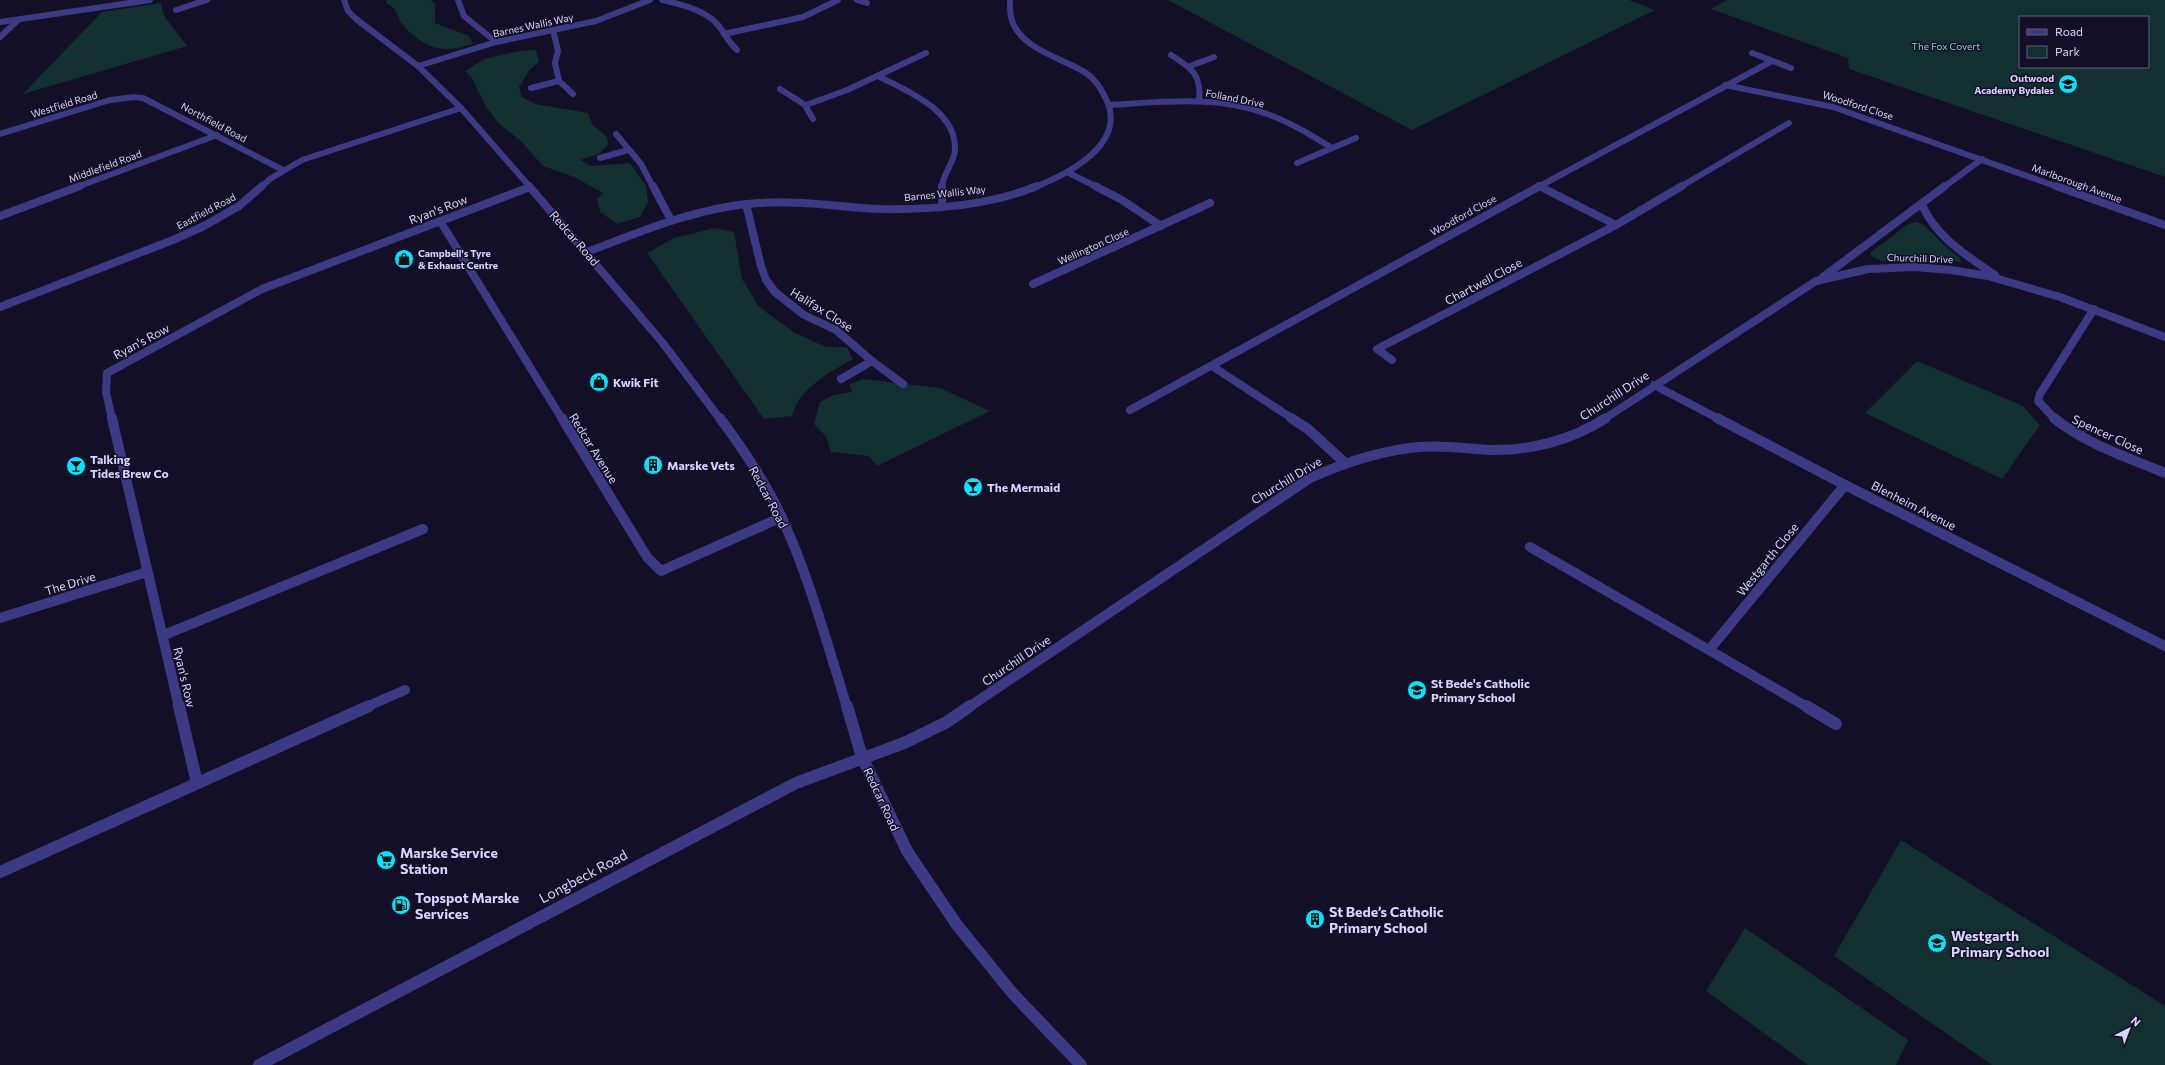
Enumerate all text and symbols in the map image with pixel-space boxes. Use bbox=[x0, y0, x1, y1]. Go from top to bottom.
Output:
street label: Barnes Wallis Way bbox=[492, 11, 574, 39]
legend bbox=[2019, 16, 2149, 68]
text: Road bbox=[2055, 24, 2083, 38]
park label: The Fox Covert bbox=[1912, 40, 1980, 52]
text: Park bbox=[2055, 44, 2081, 58]
place label: Outwood Academy Bydales bbox=[1974, 72, 2054, 96]
school or university icon: Outwood Academy Bydales bbox=[2057, 73, 2079, 95]
street label: Folland Drive bbox=[1205, 86, 1265, 110]
street label: Westfield Road bbox=[29, 88, 99, 120]
street label: Woodford Close bbox=[1821, 88, 1895, 122]
street label: Northfield Road bbox=[179, 100, 249, 144]
street label: Middlefield Road bbox=[67, 147, 143, 185]
street label: Marlborough Avenue bbox=[2030, 161, 2124, 205]
street label: Barnes Wallis Way bbox=[904, 183, 986, 203]
street label: Eastfield Road bbox=[174, 190, 238, 232]
street label: Ryan's Row bbox=[407, 191, 470, 227]
street label: Woodford Close bbox=[1428, 192, 1498, 238]
street label: Redcar Road bbox=[547, 208, 603, 268]
street label: Wellington Close bbox=[1056, 225, 1130, 267]
place label: Campbell's Tyre & Exhaust Centre bbox=[418, 247, 498, 271]
shop icon: Campbell's Tyre & Exhaust Centre bbox=[393, 248, 415, 270]
street label: Churchill Drive bbox=[1887, 251, 1953, 265]
street label: Chartwell Close bbox=[1442, 255, 1524, 307]
street label: Halifax Close bbox=[788, 284, 856, 334]
street label: Ryan's Row bbox=[111, 320, 172, 362]
street label: Churchill Drive bbox=[1577, 367, 1651, 423]
shop icon: Kwik Fit bbox=[588, 371, 610, 393]
place label: Kwik Fit bbox=[613, 375, 659, 389]
street label: Redcar Avenue bbox=[567, 410, 621, 486]
street label: Spencer Close bbox=[2070, 411, 2146, 457]
place label: Talking Tides Brew Co bbox=[90, 452, 169, 480]
street label: Churchill Drive bbox=[1248, 453, 1324, 507]
building icon: Marske Vets bbox=[642, 454, 664, 476]
bar icon: Talking Tides Brew Co bbox=[65, 455, 87, 477]
place label: Marske Vets bbox=[667, 458, 735, 472]
street label: Redcar Road bbox=[747, 464, 791, 530]
bar icon: The Mermaid bbox=[962, 476, 984, 498]
street label: Blenheim Avenue bbox=[1869, 478, 1959, 532]
place label: The Mermaid bbox=[987, 480, 1060, 494]
street label: Westgarth Close bbox=[1733, 520, 1801, 598]
street label: The Drive bbox=[43, 569, 97, 597]
street label: Churchill Drive bbox=[979, 632, 1053, 688]
street label: Ryan's Row bbox=[171, 645, 199, 709]
place label: St Bede's Catholic Primary School bbox=[1431, 676, 1530, 704]
school or university icon: St Bede's Catholic Primary School bbox=[1406, 679, 1428, 701]
street label: Redcar Road bbox=[861, 765, 903, 833]
place label: Marske Service Station bbox=[400, 844, 498, 877]
street label: Longbeck Road bbox=[536, 846, 630, 906]
supermarket icon: Marske Service Station bbox=[375, 849, 397, 871]
place label: Topspot Marske Services bbox=[415, 889, 519, 922]
fuel station icon: Topspot Marske Services bbox=[390, 894, 412, 916]
place label: St Bede’s Catholic Primary School bbox=[1329, 903, 1444, 936]
building icon: St Bede’s Catholic Primary School bbox=[1304, 908, 1326, 930]
place label: Westgarth Primary School bbox=[1951, 927, 2049, 960]
school or university icon: Westgarth Primary School bbox=[1926, 932, 1948, 954]
north arrow bbox=[2109, 1009, 2149, 1049]
text: N bbox=[2129, 1014, 2143, 1029]

